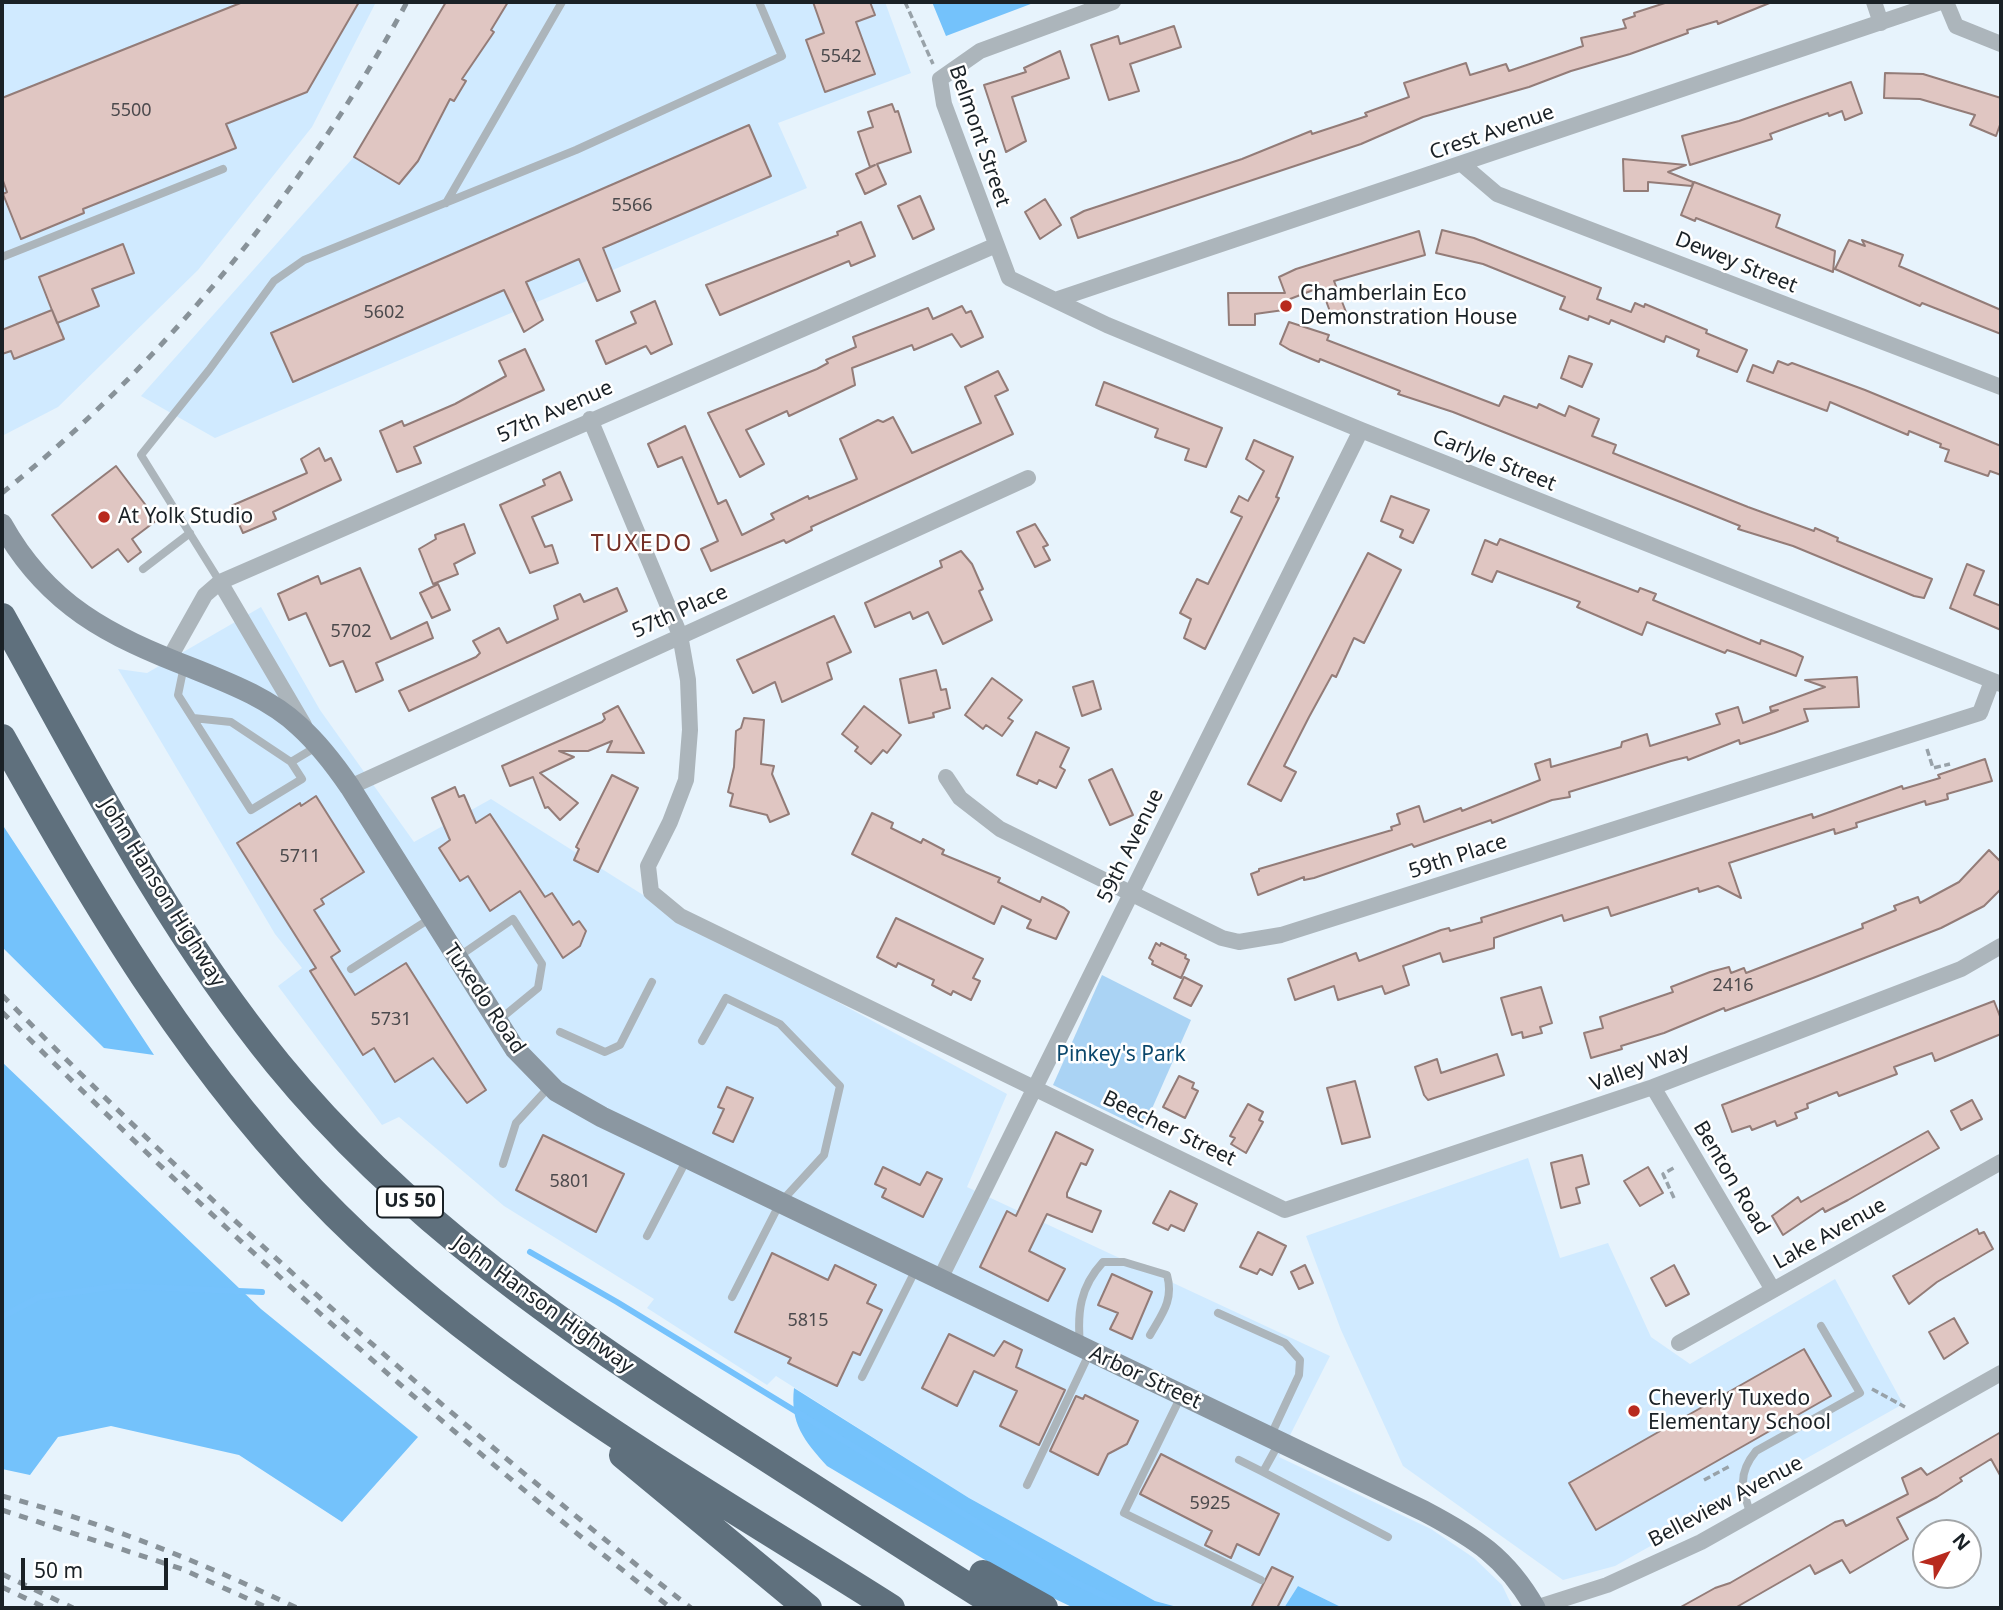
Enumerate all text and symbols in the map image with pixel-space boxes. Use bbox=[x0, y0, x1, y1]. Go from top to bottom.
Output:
house number: 5542 bbox=[820, 46, 862, 68]
street label: Belmont Street bbox=[943, 62, 1015, 210]
house number: 5500 bbox=[110, 100, 152, 122]
street label: Crest Avenue bbox=[1426, 100, 1558, 166]
house number: 5566 bbox=[611, 195, 653, 217]
street label: Dewey Street bbox=[1671, 227, 1801, 299]
place label: Chamberlain Eco Demonstration House bbox=[1300, 281, 1517, 331]
marker: Chamberlain Eco Demonstration House bbox=[1278, 298, 1294, 314]
house number: 5602 bbox=[363, 302, 405, 324]
street label: 57th Avenue bbox=[493, 375, 617, 449]
street label: Carlyle Street bbox=[1428, 425, 1560, 497]
place label: At Yolk Studio bbox=[118, 504, 253, 530]
marker: At Yolk Studio bbox=[96, 509, 112, 525]
district label: TUXEDO bbox=[591, 530, 693, 558]
street label: 57th Place bbox=[628, 580, 732, 644]
house number: 5702 bbox=[330, 621, 372, 643]
street label: 59th Avenue bbox=[1093, 785, 1169, 907]
street label: John Hanson Highway bbox=[94, 794, 230, 992]
street label: 59th Place bbox=[1406, 829, 1510, 885]
house number: 5711 bbox=[279, 846, 321, 868]
street label: Tuxedo Road bbox=[438, 939, 530, 1059]
house number: 2416 bbox=[1712, 975, 1754, 997]
house number: 5731 bbox=[370, 1009, 412, 1031]
street label: Valley Way bbox=[1587, 1038, 1693, 1098]
park label: Pinkey's Park bbox=[1056, 1042, 1186, 1068]
street label: Beecher Street bbox=[1098, 1086, 1240, 1172]
street label: Benton Road bbox=[1687, 1117, 1775, 1239]
house number: 5801 bbox=[549, 1171, 591, 1193]
road number: US 50 bbox=[377, 1186, 443, 1218]
street label: Lake Avenue bbox=[1769, 1193, 1891, 1275]
street label: John Hanson Highway bbox=[448, 1231, 638, 1379]
house number: 5815 bbox=[787, 1310, 829, 1332]
street label: Arbor Street bbox=[1085, 1341, 1205, 1415]
place label: Cheverly Tuxedo Elementary School bbox=[1648, 1386, 1831, 1436]
marker: Cheverly Tuxedo Elementary School bbox=[1626, 1403, 1642, 1419]
street label: Belleview Avenue bbox=[1645, 1451, 1807, 1553]
house number: 5925 bbox=[1189, 1493, 1231, 1515]
north arrow bbox=[1912, 1519, 1982, 1589]
text: N bbox=[1947, 1528, 1976, 1556]
scale bar bbox=[24, 1544, 172, 1588]
text: 50 m bbox=[34, 1556, 83, 1584]

